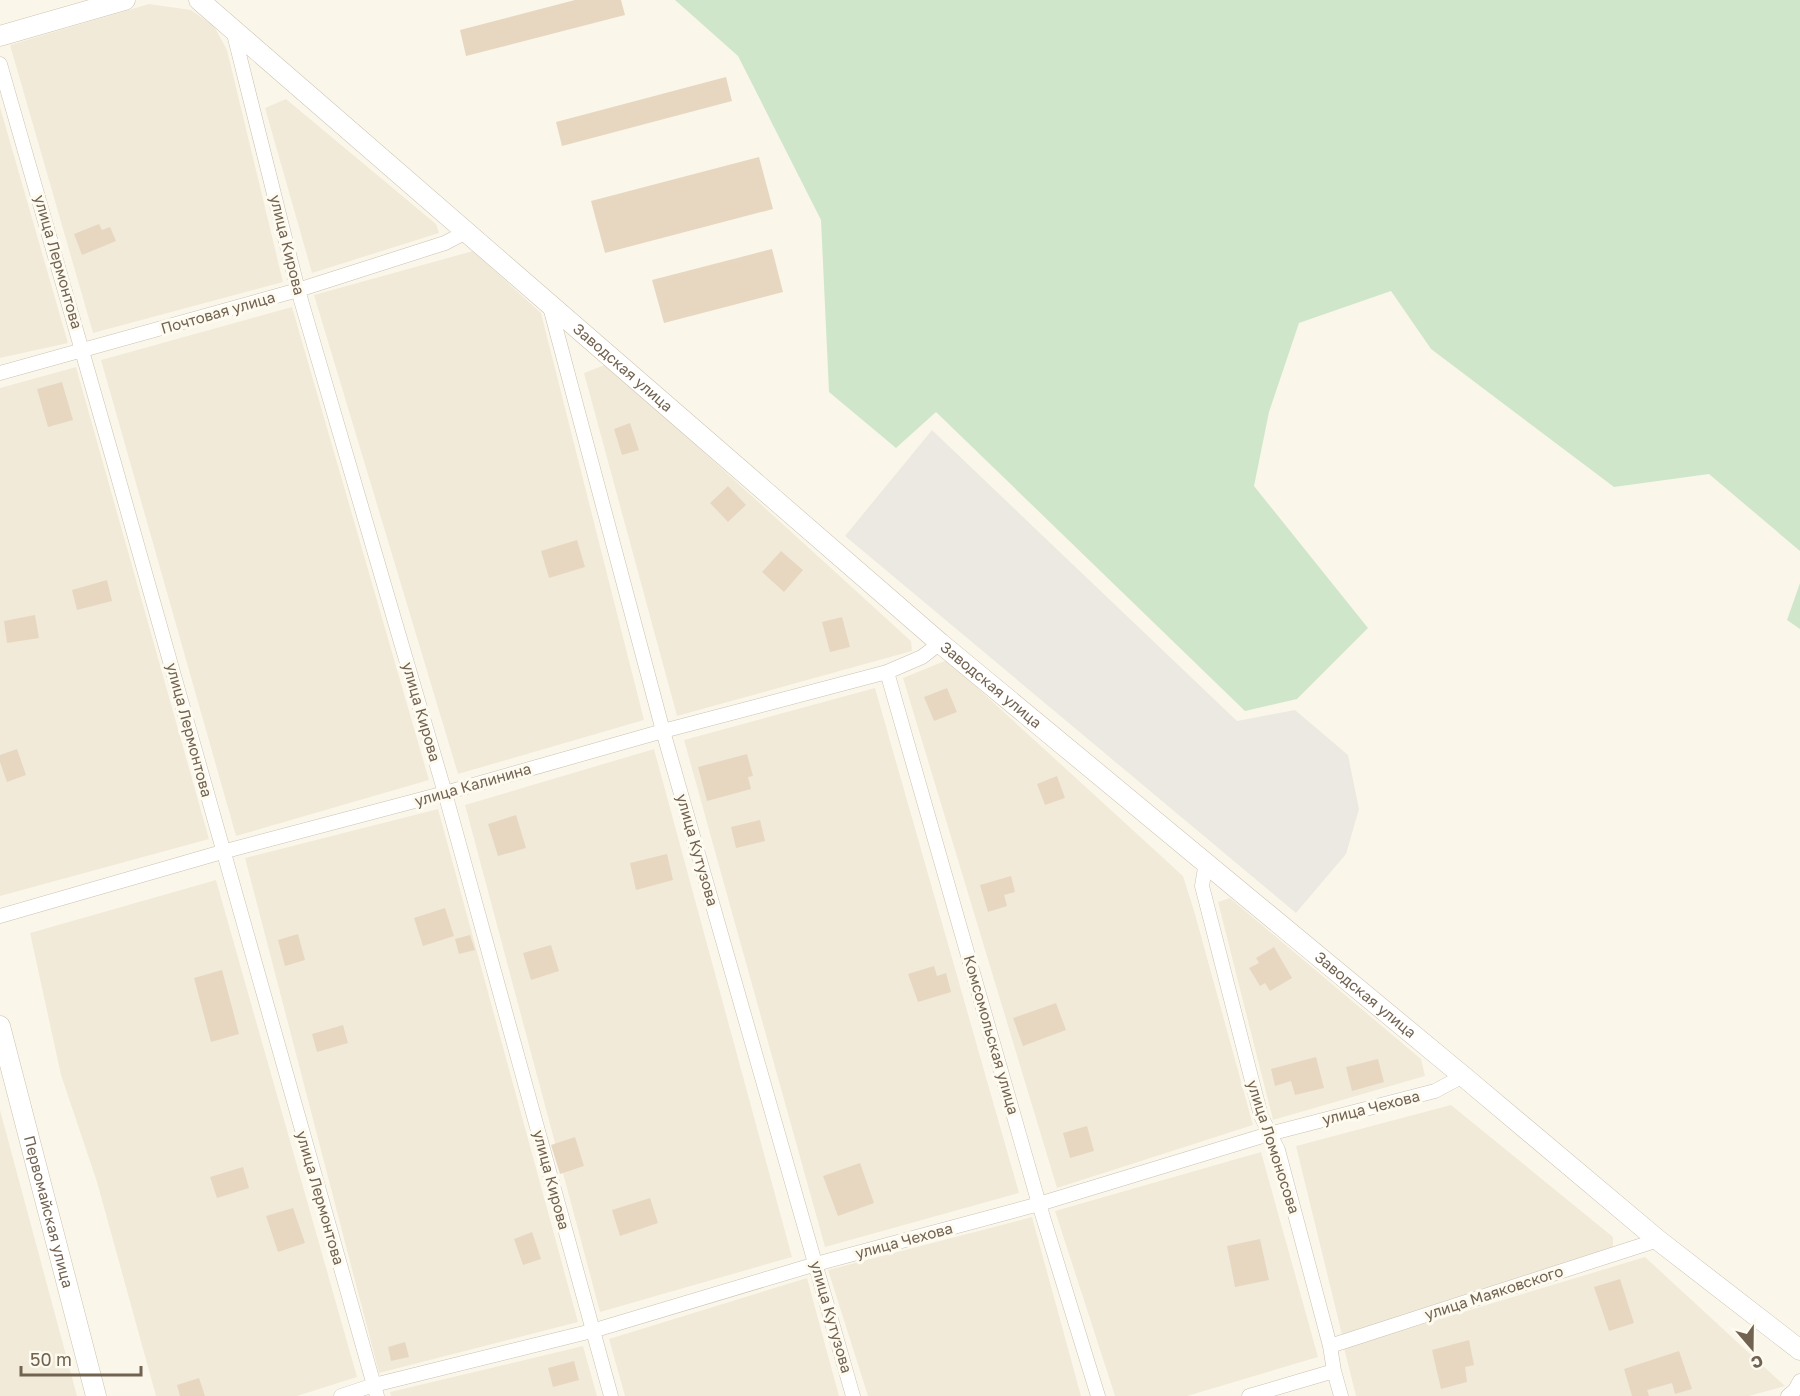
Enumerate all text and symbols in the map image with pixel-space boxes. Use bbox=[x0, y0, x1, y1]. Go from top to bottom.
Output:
street label: улица Лермонтова bbox=[31, 193, 87, 331]
street label: улица Кирова bbox=[267, 193, 309, 297]
street label: Почтовая улица bbox=[159, 287, 277, 337]
street label: Заводская улица bbox=[570, 319, 677, 415]
street label: Заводская улица bbox=[937, 637, 1046, 731]
street label: улица Кирова bbox=[399, 660, 445, 763]
street label: улица Лермонтова bbox=[163, 661, 217, 799]
street label: улица Калинина bbox=[412, 759, 533, 809]
street label: улица Кутузова bbox=[673, 792, 723, 908]
street label: Заводская улица bbox=[1311, 947, 1420, 1041]
street label: Комсомольская улица bbox=[961, 953, 1023, 1117]
street label: улица Ломоносова bbox=[1244, 1078, 1304, 1216]
street label: улица Чехова bbox=[1320, 1086, 1421, 1128]
street label: улица Кирова bbox=[530, 1128, 574, 1232]
street label: улица Лермонтова bbox=[293, 1129, 349, 1267]
street label: Первомайская улица bbox=[21, 1134, 78, 1290]
street label: улица Чехова bbox=[853, 1218, 954, 1262]
street label: улица Кутузова bbox=[807, 1259, 857, 1375]
street label: улица Маяковского bbox=[1422, 1261, 1565, 1323]
north arrow bbox=[1722, 1318, 1782, 1378]
scale bar bbox=[21, 1339, 141, 1377]
text: 50 m bbox=[30, 1348, 72, 1370]
text: С bbox=[1748, 1351, 1766, 1373]

